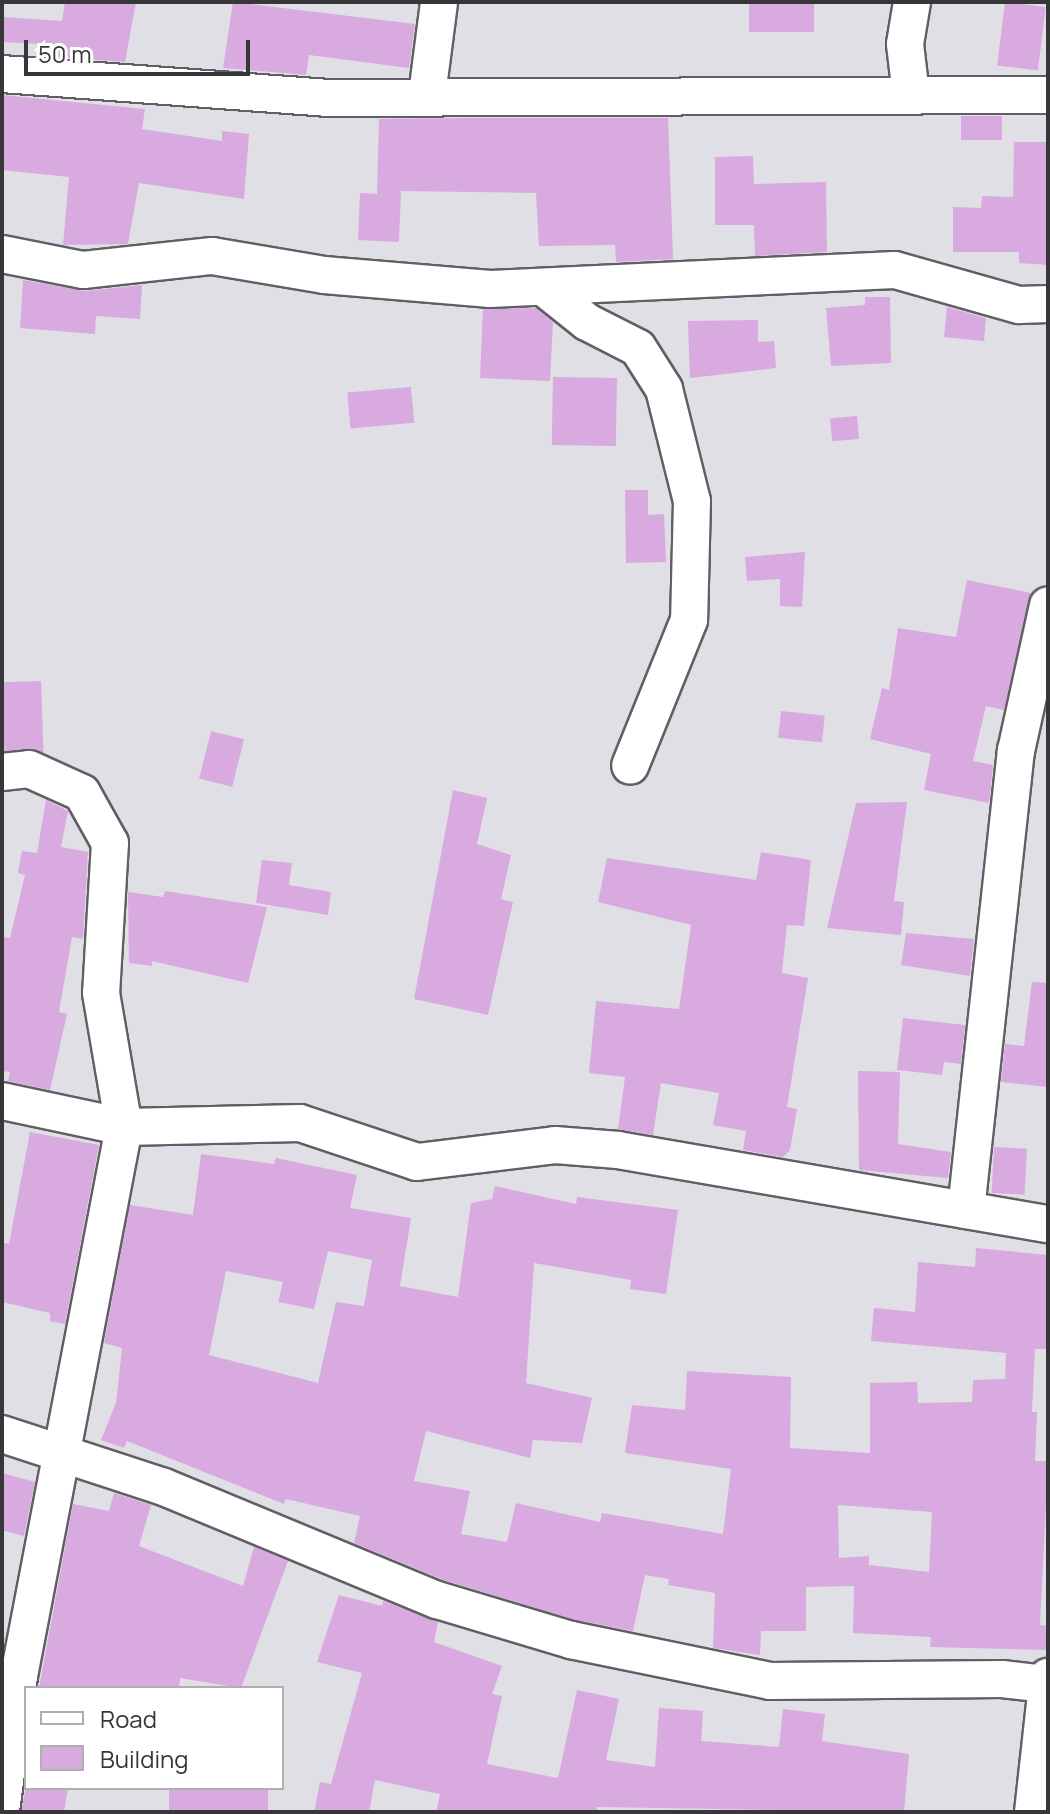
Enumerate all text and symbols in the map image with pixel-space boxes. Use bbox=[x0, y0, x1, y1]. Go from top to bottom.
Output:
scale bar bbox=[28, 24, 254, 74]
text: 50 m bbox=[38, 37, 92, 70]
legend bbox=[24, 1686, 284, 1790]
text: Road bbox=[100, 1702, 157, 1735]
text: Building bbox=[100, 1742, 188, 1775]

